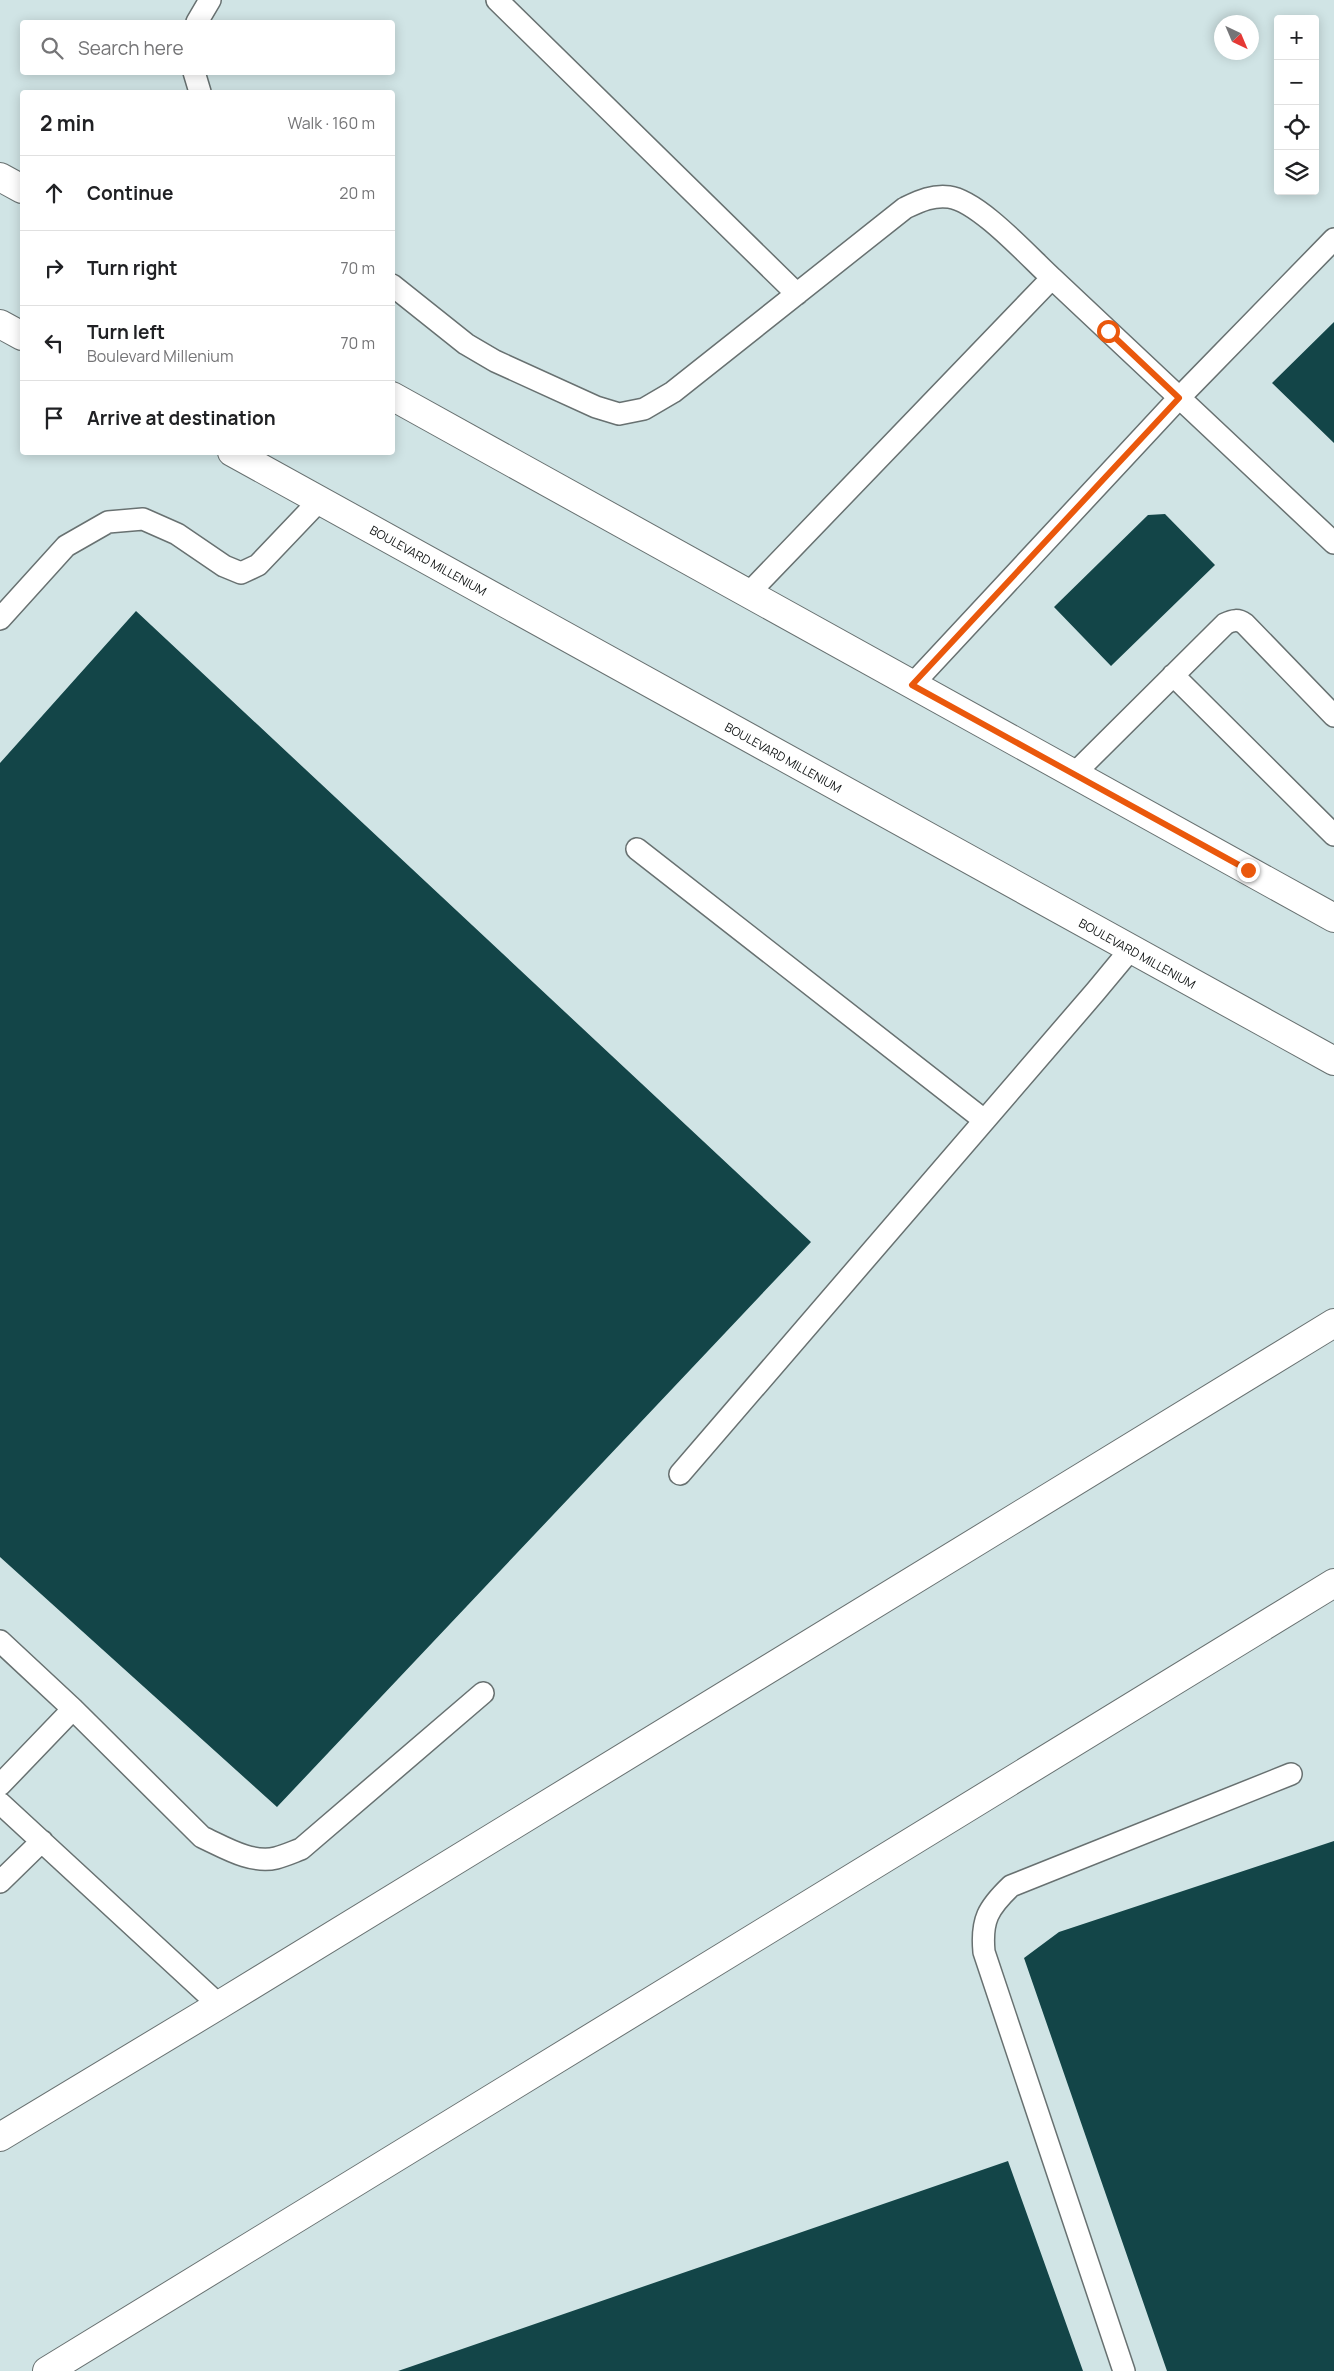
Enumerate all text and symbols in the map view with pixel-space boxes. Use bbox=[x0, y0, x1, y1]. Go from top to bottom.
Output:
north arrow bbox=[1214, 15, 1259, 60]
map controls bbox=[1274, 15, 1319, 195]
button: + bbox=[1274, 15, 1319, 60]
search box bbox=[20, 20, 395, 75]
icon: search bbox=[38, 34, 66, 62]
text: Search here bbox=[78, 35, 184, 61]
button: − bbox=[1274, 60, 1319, 105]
button: locate bbox=[1274, 105, 1319, 150]
text: 2 min bbox=[40, 109, 95, 137]
text: Walk · 160 m bbox=[287, 112, 375, 134]
button: layers bbox=[1274, 150, 1319, 195]
icon: ahead bbox=[40, 179, 68, 207]
text: Continue bbox=[87, 180, 173, 206]
text: 20 m bbox=[339, 182, 375, 204]
icon: right bbox=[40, 254, 68, 282]
text: Turn right bbox=[87, 255, 177, 281]
text: 70 m bbox=[340, 257, 375, 279]
text: Turn left bbox=[87, 319, 165, 345]
route start bbox=[1097, 320, 1120, 343]
icon: left bbox=[40, 329, 68, 357]
text: 70 m bbox=[340, 332, 375, 354]
text: Boulevard Millenium bbox=[87, 345, 233, 367]
icon: arrive bbox=[40, 404, 68, 432]
text: Arrive at destination bbox=[87, 405, 276, 431]
street label: BOULEVARD MILLENIUM bbox=[367, 521, 490, 600]
street label: BOULEVARD MILLENIUM bbox=[722, 718, 845, 797]
route end bbox=[1237, 859, 1260, 882]
street label: BOULEVARD MILLENIUM bbox=[1076, 914, 1199, 993]

